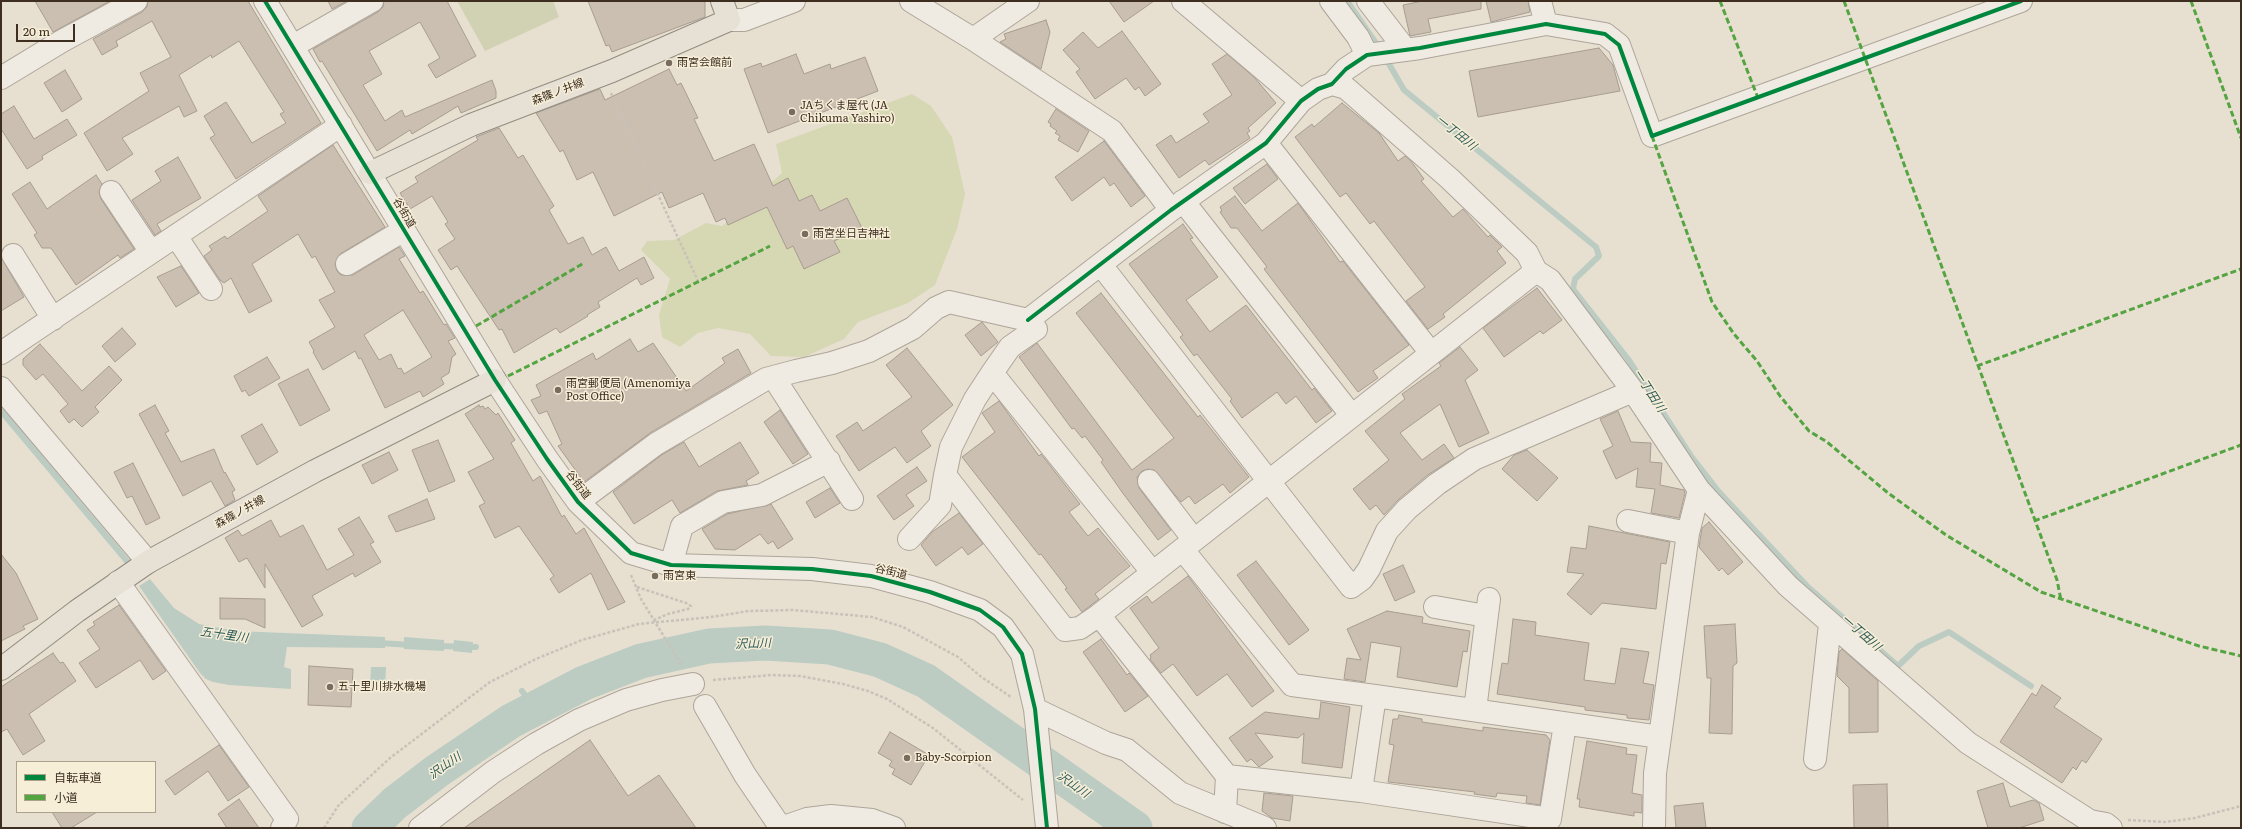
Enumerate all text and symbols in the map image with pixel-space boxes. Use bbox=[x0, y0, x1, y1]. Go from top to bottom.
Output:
scale bar bbox=[18, 16, 77, 42]
text: 20 m bbox=[23, 22, 50, 40]
place label: 雨宮会館前 bbox=[677, 56, 732, 70]
marker: 雨宮会館前 bbox=[664, 58, 674, 68]
street label: 森篠ノ井線 bbox=[530, 76, 586, 108]
place label: JAちくま屋代 (JA Chikuma Yashiro) bbox=[800, 99, 895, 125]
marker: JAちくま屋代 (JA Chikuma Yashiro) bbox=[787, 107, 797, 117]
water label: 一丁田川 bbox=[1433, 112, 1479, 154]
street label: 谷街道 bbox=[390, 195, 418, 231]
place label: 雨宮坐日吉神社 bbox=[813, 227, 890, 241]
marker: 雨宮坐日吉神社 bbox=[800, 229, 810, 239]
water label: 一丁田川 bbox=[1630, 367, 1668, 415]
place label: 雨宮郵便局 (Amenomiya Post Office) bbox=[566, 377, 691, 403]
marker: 雨宮郵便局 (Amenomiya Post Office) bbox=[553, 385, 563, 395]
street label: 谷街道 bbox=[563, 468, 593, 502]
street label: 森篠ノ井線 bbox=[213, 493, 267, 531]
street label: 谷街道 bbox=[873, 562, 909, 582]
place label: 雨宮東 bbox=[663, 569, 696, 583]
marker: 雨宮東 bbox=[650, 571, 660, 581]
water label: 一丁田川 bbox=[1838, 612, 1884, 654]
water label: 五十里川 bbox=[199, 625, 249, 645]
water label: 沢山川 bbox=[735, 636, 771, 652]
place label: 五十里川排水機場 bbox=[338, 680, 426, 694]
marker: 五十里川排水機場 bbox=[325, 682, 335, 692]
water label: 沢山川 bbox=[426, 750, 464, 782]
place label: Baby-Scorpion bbox=[915, 751, 992, 765]
marker: Baby-Scorpion bbox=[902, 753, 912, 763]
legend bbox=[16, 761, 156, 813]
text: 自転車道 bbox=[54, 768, 102, 786]
water label: 沢山川 bbox=[1054, 769, 1092, 801]
text: 小道 bbox=[54, 788, 78, 806]

